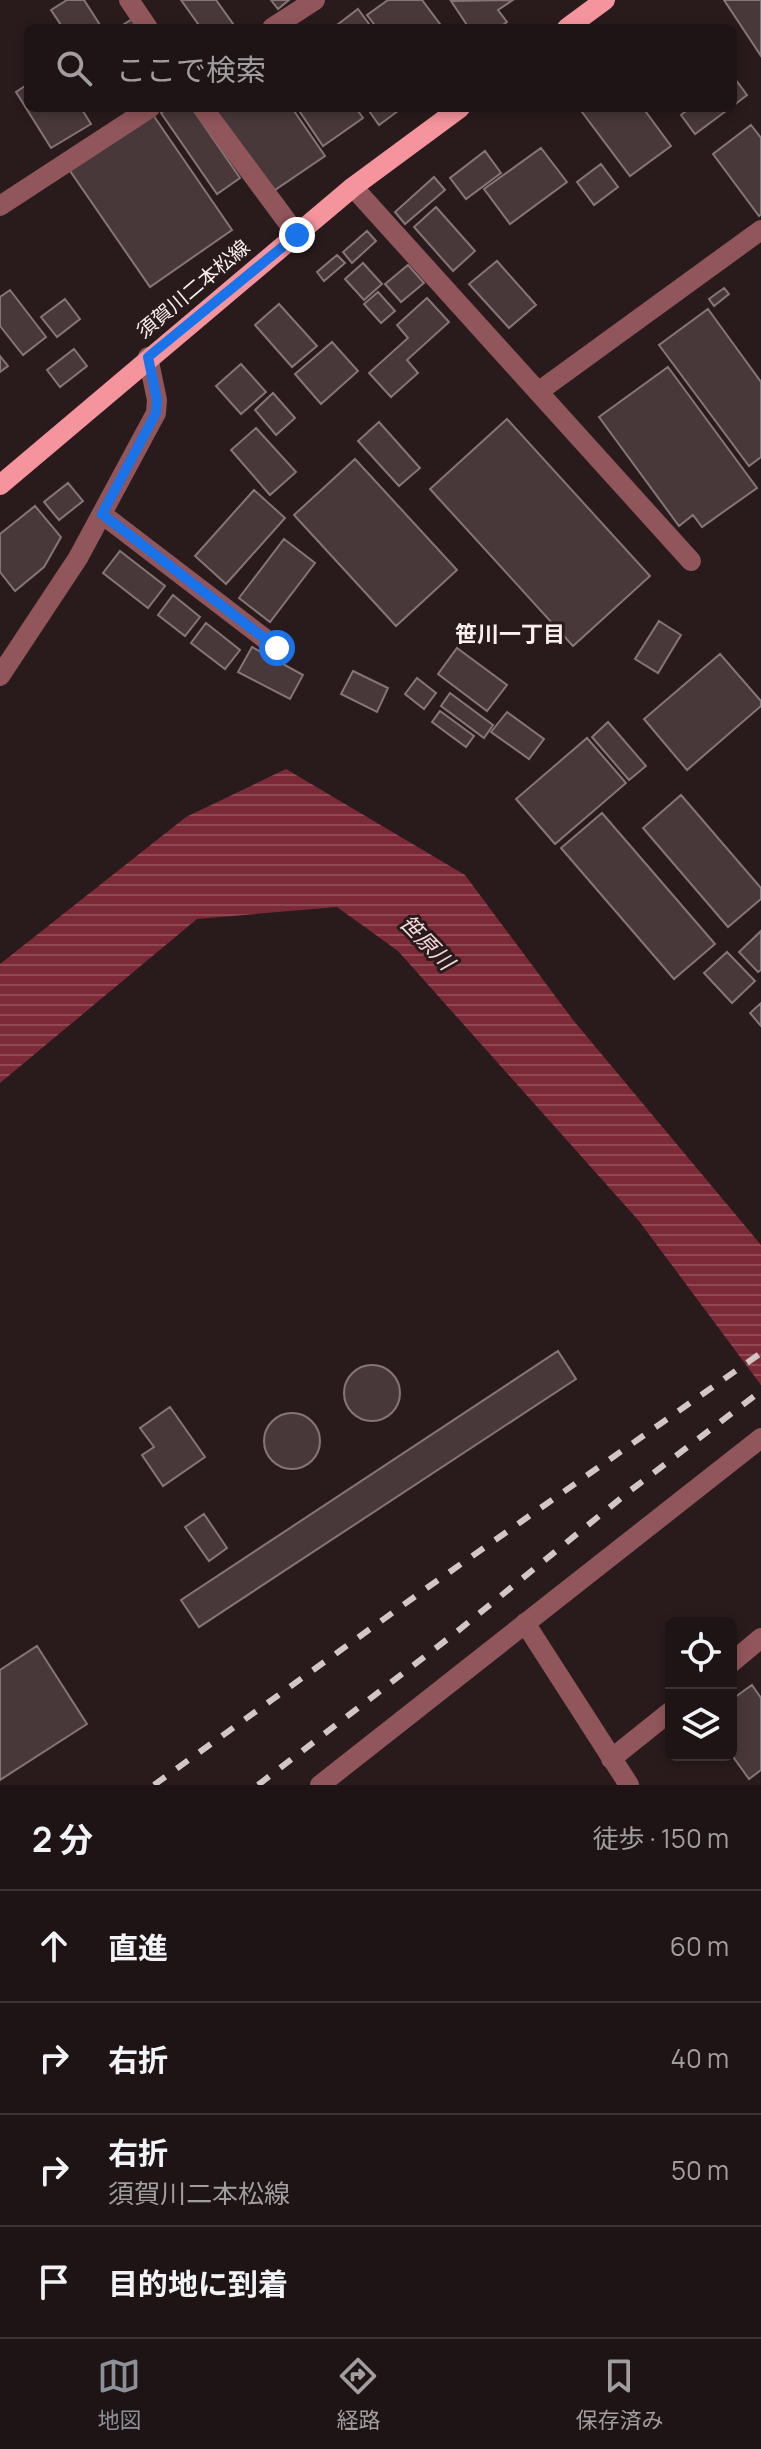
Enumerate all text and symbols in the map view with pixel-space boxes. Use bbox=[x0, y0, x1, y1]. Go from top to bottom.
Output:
search box bbox=[24, 24, 737, 112]
icon: search bbox=[52, 46, 96, 90]
text: ここで検索 bbox=[116, 49, 266, 90]
route end bbox=[279, 217, 315, 253]
street label: 須賀川二本松線 bbox=[130, 233, 255, 344]
district label: 笹川一丁目 bbox=[455, 619, 565, 649]
route start bbox=[259, 630, 295, 666]
water label: 笹原川 bbox=[393, 908, 462, 978]
map controls bbox=[665, 1617, 737, 1761]
button: locate bbox=[665, 1617, 737, 1689]
button: layers bbox=[665, 1689, 737, 1761]
text: 2 分 bbox=[32, 1816, 93, 1862]
text: 徒歩 · 150 m bbox=[592, 1820, 729, 1856]
icon: ahead bbox=[32, 1924, 76, 1968]
text: 直進 bbox=[108, 1927, 168, 1968]
text: 60 m bbox=[670, 1928, 729, 1964]
icon: right bbox=[32, 2036, 76, 2080]
text: 右折 bbox=[108, 2039, 168, 2080]
text: 40 m bbox=[671, 2040, 729, 2076]
text: 右折 bbox=[108, 2132, 168, 2173]
icon: right bbox=[32, 2148, 76, 2192]
text: 50 m bbox=[671, 2152, 729, 2188]
text: 須賀川二本松線 bbox=[108, 2175, 290, 2211]
icon: arrive bbox=[32, 2260, 76, 2304]
text: 目的地に到着 bbox=[108, 2263, 288, 2304]
tab: 地図 bbox=[97, 2354, 142, 2435]
tab: 経路 bbox=[336, 2354, 381, 2435]
tab: 保存済み bbox=[575, 2354, 664, 2435]

